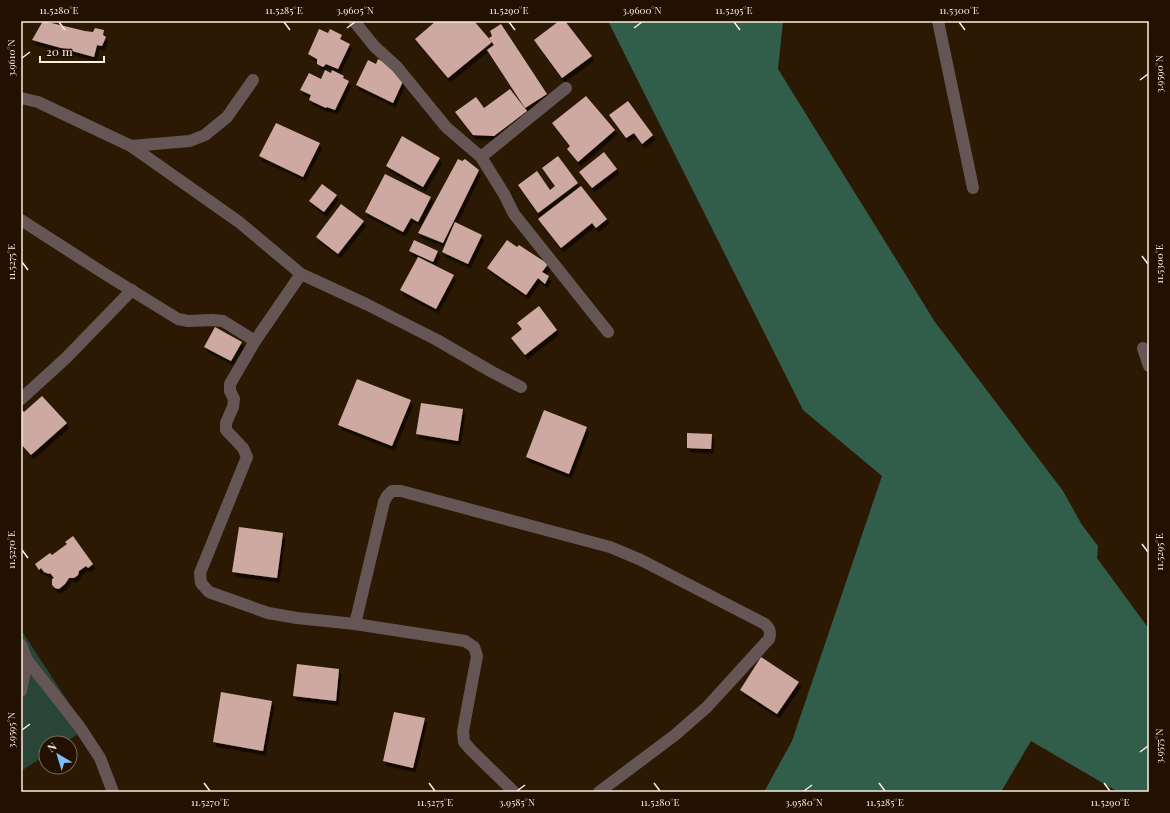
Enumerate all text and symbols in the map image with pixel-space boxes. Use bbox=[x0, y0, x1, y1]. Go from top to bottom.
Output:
text: 11.5280°E bbox=[39, 3, 79, 17]
text: 11.5285°E bbox=[265, 3, 303, 17]
text: 3.9605°N bbox=[336, 3, 374, 17]
text: 11.5290°E bbox=[489, 3, 529, 17]
text: 3.9600°N bbox=[622, 3, 662, 17]
text: 11.5295°E bbox=[715, 3, 753, 17]
text: 11.5300°E bbox=[939, 3, 979, 17]
scale bar bbox=[40, 38, 104, 64]
text: 3.9610°N bbox=[4, 39, 18, 77]
text: 20 m bbox=[46, 43, 73, 59]
text: 3.9590°N bbox=[1152, 55, 1166, 93]
text: 11.5275°E bbox=[4, 244, 18, 280]
text: 11.5300°E bbox=[1152, 244, 1166, 284]
text: 11.5270°E bbox=[4, 531, 18, 569]
text: 11.5295°E bbox=[1152, 533, 1166, 571]
text: 3.9595°N bbox=[4, 712, 18, 748]
text: 3.9575°N bbox=[1152, 729, 1166, 763]
north arrow bbox=[38, 735, 78, 775]
text: N bbox=[44, 738, 59, 755]
text: 11.5270°E bbox=[191, 795, 229, 809]
text: 11.5275°E bbox=[417, 795, 453, 809]
text: 3.9585°N bbox=[499, 795, 535, 809]
text: 11.5280°E bbox=[640, 795, 680, 809]
text: 3.9580°N bbox=[785, 795, 823, 809]
text: 11.5285°E bbox=[866, 795, 904, 809]
text: 11.5290°E bbox=[1090, 795, 1130, 809]

